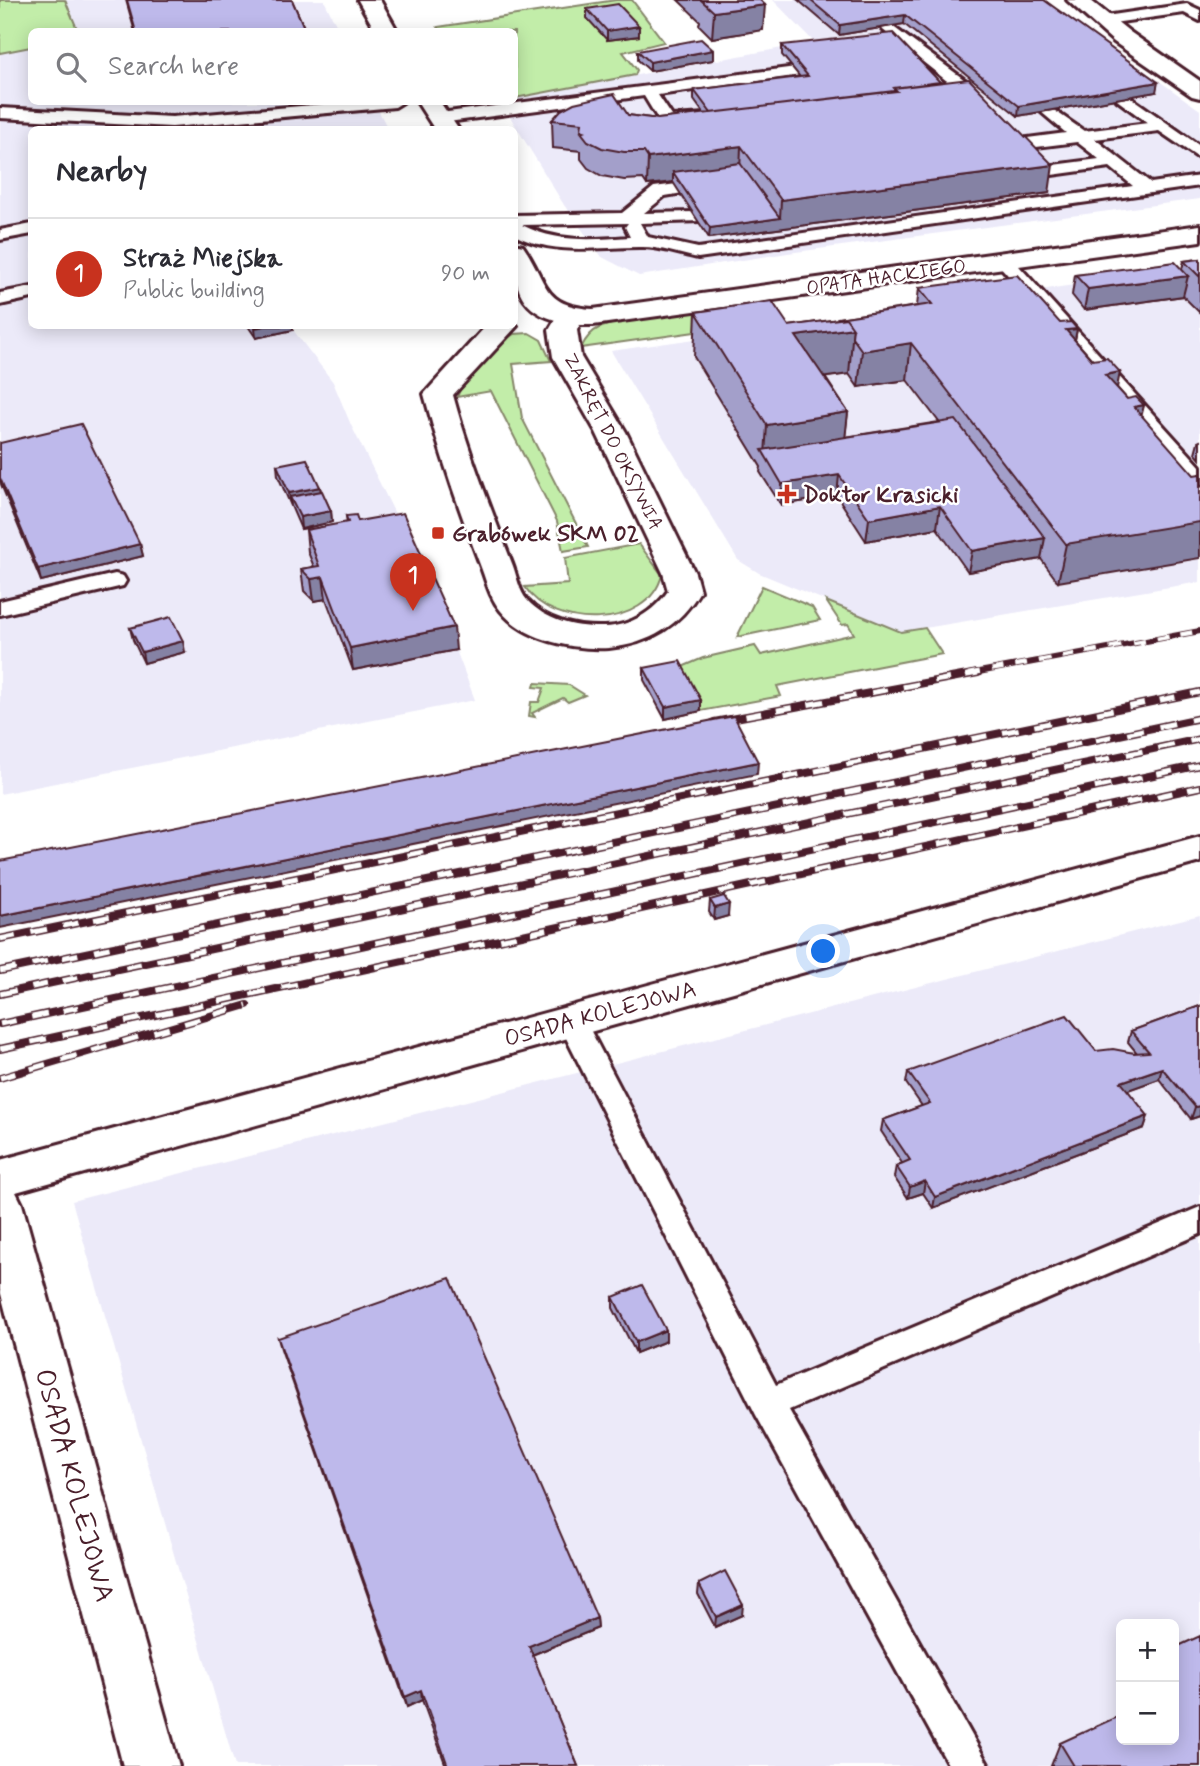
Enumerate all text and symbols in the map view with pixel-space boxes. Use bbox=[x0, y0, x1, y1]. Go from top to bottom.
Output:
search box bbox=[28, 28, 518, 105]
icon: search bbox=[52, 48, 90, 86]
text: Search here bbox=[108, 50, 239, 84]
text: Nearby bbox=[56, 152, 147, 191]
text: Straż Miejska bbox=[123, 242, 282, 276]
street label: OPATA HACKIEGO bbox=[805, 254, 968, 301]
text: 1 bbox=[74, 259, 84, 289]
text: 90 m bbox=[441, 259, 490, 289]
text: Public building bbox=[123, 276, 265, 306]
street label: ZAKRĘT DO OKSYWIA bbox=[557, 349, 668, 534]
place label: Doktor Krasicki bbox=[803, 481, 958, 511]
marker: Doktor Krasicki bbox=[777, 484, 797, 504]
place label: Grabówek SKM 02 bbox=[452, 520, 639, 550]
marker: Grabówek SKM 02 bbox=[430, 525, 446, 541]
pin: 1 bbox=[390, 553, 436, 611]
your location bbox=[806, 934, 840, 968]
street label: OSADA KOLEJOWA bbox=[501, 975, 700, 1055]
street label: OSADA KOLEJOWA bbox=[25, 1365, 123, 1607]
map controls bbox=[1116, 1619, 1179, 1745]
button: + bbox=[1116, 1619, 1179, 1682]
button: − bbox=[1116, 1682, 1179, 1745]

